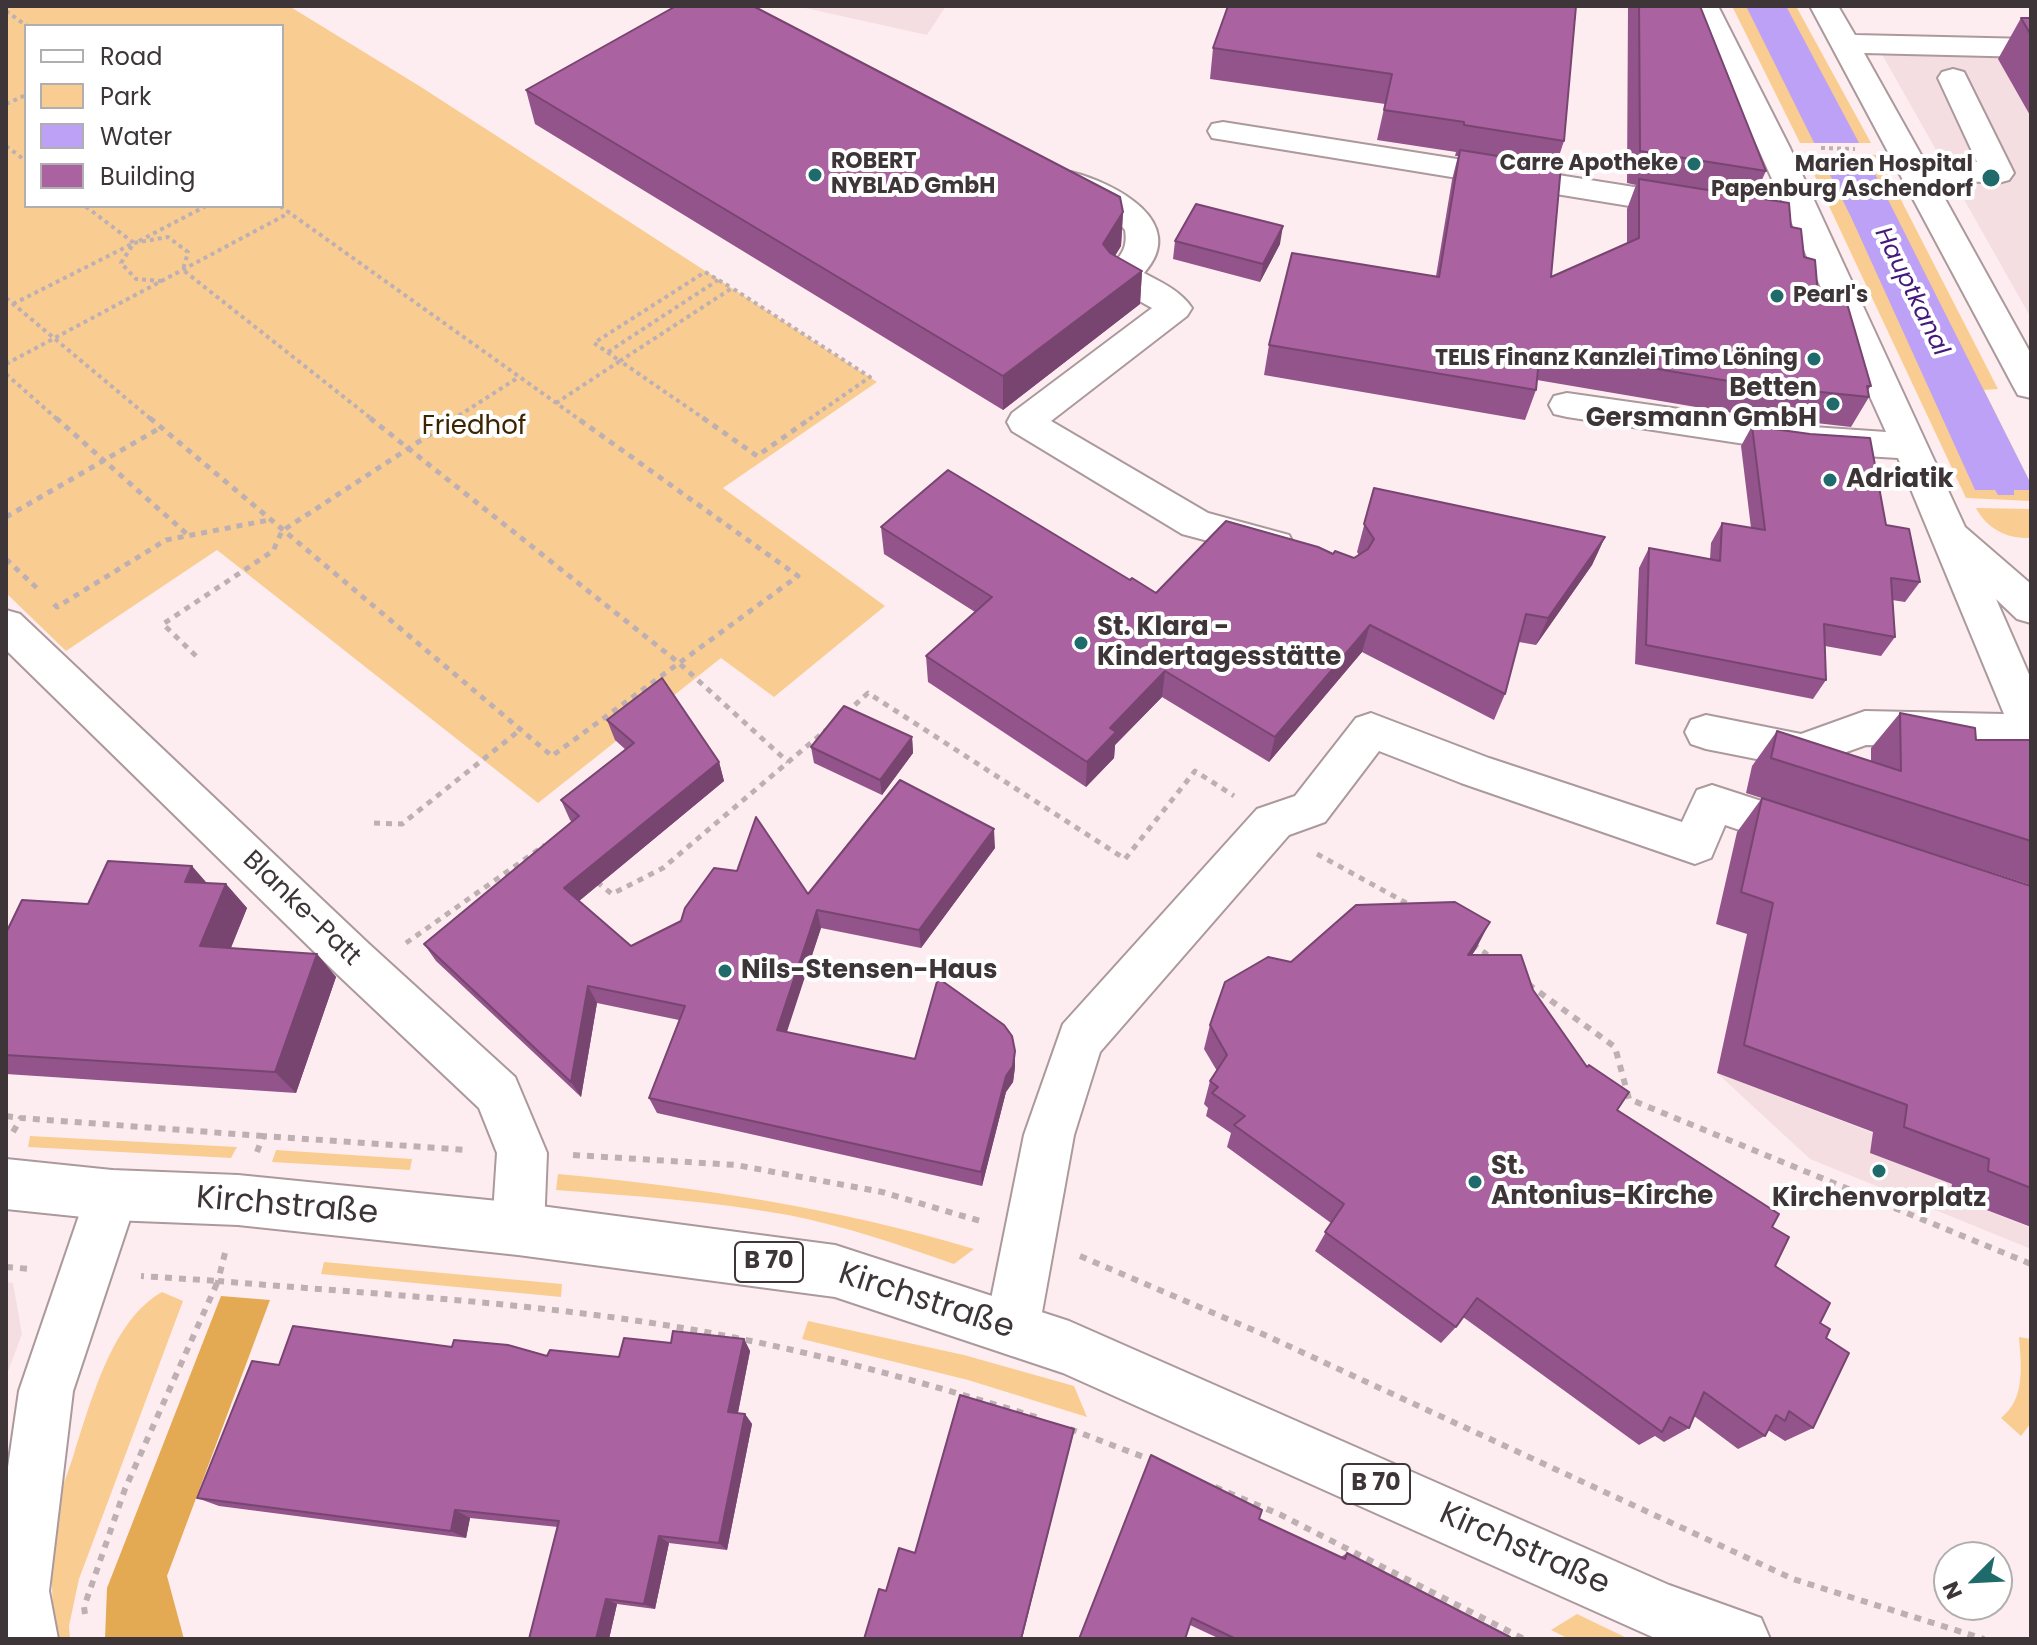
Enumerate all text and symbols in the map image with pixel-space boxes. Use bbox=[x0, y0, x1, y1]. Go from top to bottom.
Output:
legend bbox=[24, 24, 284, 208]
text: Road bbox=[100, 40, 162, 73]
text: Park bbox=[100, 80, 151, 113]
text: Water bbox=[100, 120, 172, 153]
place label: ROBERT NYBLAD GmbH bbox=[831, 149, 995, 200]
place label: Carre Apotheke bbox=[1500, 151, 1678, 177]
place label: Marien Hospital Papenburg Aschendorf bbox=[1711, 152, 1973, 204]
marker: Carre Apotheke bbox=[1685, 155, 1703, 173]
text: Building bbox=[100, 160, 196, 193]
marker: ROBERT NYBLAD GmbH bbox=[806, 166, 824, 184]
marker: Marien Hospital Papenburg Aschendorf bbox=[1980, 167, 2002, 189]
water label: Hauptkanal bbox=[1868, 223, 1954, 361]
place label: Pearl's bbox=[1793, 283, 1868, 309]
marker: Pearl's bbox=[1768, 287, 1786, 305]
place label: TELIS Finanz Kanzlei Timo Löning bbox=[1435, 346, 1798, 372]
marker: TELIS Finanz Kanzlei Timo Löning bbox=[1805, 350, 1823, 368]
place label: Betten Gersmann GmbH bbox=[1586, 373, 1817, 434]
marker: Betten Gersmann GmbH bbox=[1824, 395, 1842, 413]
park label: Friedhof bbox=[422, 411, 526, 443]
place label: Adriatik bbox=[1846, 464, 1954, 496]
marker: Adriatik bbox=[1821, 471, 1839, 489]
place label: St. Klara - Kindertagesstätte bbox=[1097, 612, 1341, 674]
marker: St. Klara - Kindertagesstätte bbox=[1072, 634, 1090, 652]
street label: Blanke-Patt bbox=[236, 845, 366, 973]
place label: Nils-Stensen-Haus bbox=[741, 955, 997, 987]
marker: Nils-Stensen-Haus bbox=[716, 962, 734, 980]
place label: St. Antonius-Kirche bbox=[1491, 1151, 1713, 1212]
marker: Kirchenvorplatz bbox=[1870, 1162, 1888, 1180]
marker: St. Antonius-Kirche bbox=[1466, 1173, 1484, 1191]
street label: Kirchstraße bbox=[194, 1180, 380, 1234]
place label: Kirchenvorplatz bbox=[1772, 1183, 1986, 1215]
road number: B 70 bbox=[735, 1242, 803, 1282]
street label: Kirchstraße bbox=[833, 1256, 1019, 1348]
road number: B 70 bbox=[1342, 1464, 1410, 1504]
street label: Kirchstraße bbox=[1433, 1495, 1615, 1605]
north arrow bbox=[1933, 1541, 2013, 1621]
text: N bbox=[1935, 1576, 1970, 1604]

